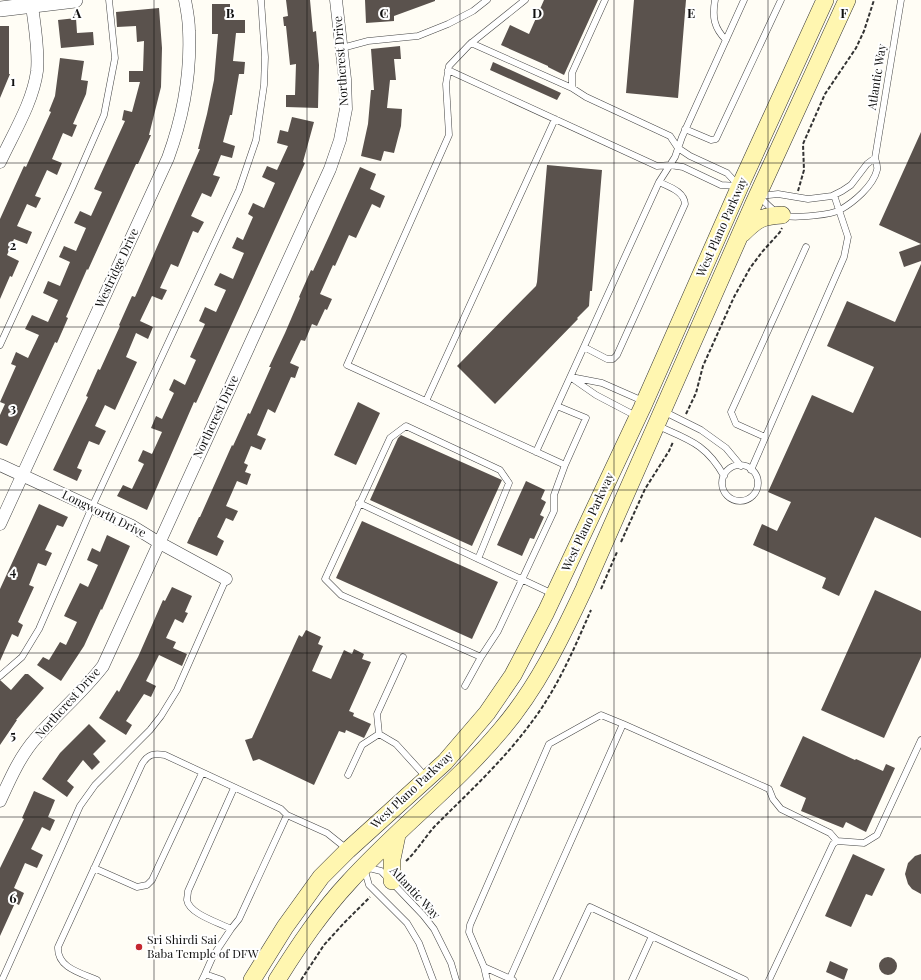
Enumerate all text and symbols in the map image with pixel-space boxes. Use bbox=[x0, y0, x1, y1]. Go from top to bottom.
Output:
text: A bbox=[72, 4, 82, 21]
text: B bbox=[226, 4, 235, 21]
text: C bbox=[379, 4, 389, 21]
text: D bbox=[532, 4, 542, 21]
text: E bbox=[687, 4, 695, 21]
text: F bbox=[840, 4, 848, 21]
street label: Northcrest Drive bbox=[329, 15, 351, 107]
street label: Atlantic Way bbox=[863, 43, 889, 112]
text: 1 bbox=[11, 72, 16, 89]
street label: West Plano Parkway bbox=[692, 174, 750, 280]
street label: Westridge Drive bbox=[90, 225, 142, 311]
text: 2 bbox=[10, 236, 17, 253]
street label: Northcrest Drive bbox=[189, 372, 241, 461]
text: 3 bbox=[10, 399, 16, 416]
street label: West Plano Parkway bbox=[557, 470, 617, 574]
street label: Longworth Drive bbox=[60, 486, 149, 540]
text: 4 bbox=[10, 562, 17, 579]
street label: Northcrest Drive bbox=[31, 663, 103, 741]
text: 5 bbox=[10, 726, 16, 743]
street label: West Plano Parkway bbox=[366, 747, 456, 832]
street label: Atlantic Way bbox=[386, 862, 444, 922]
text: 6 bbox=[9, 889, 17, 906]
place label: Sri Shirdi Sai Baba Temple of DFW bbox=[147, 931, 259, 961]
marker: Sri Shirdi Sai Baba Temple of DFW bbox=[134, 942, 144, 952]

